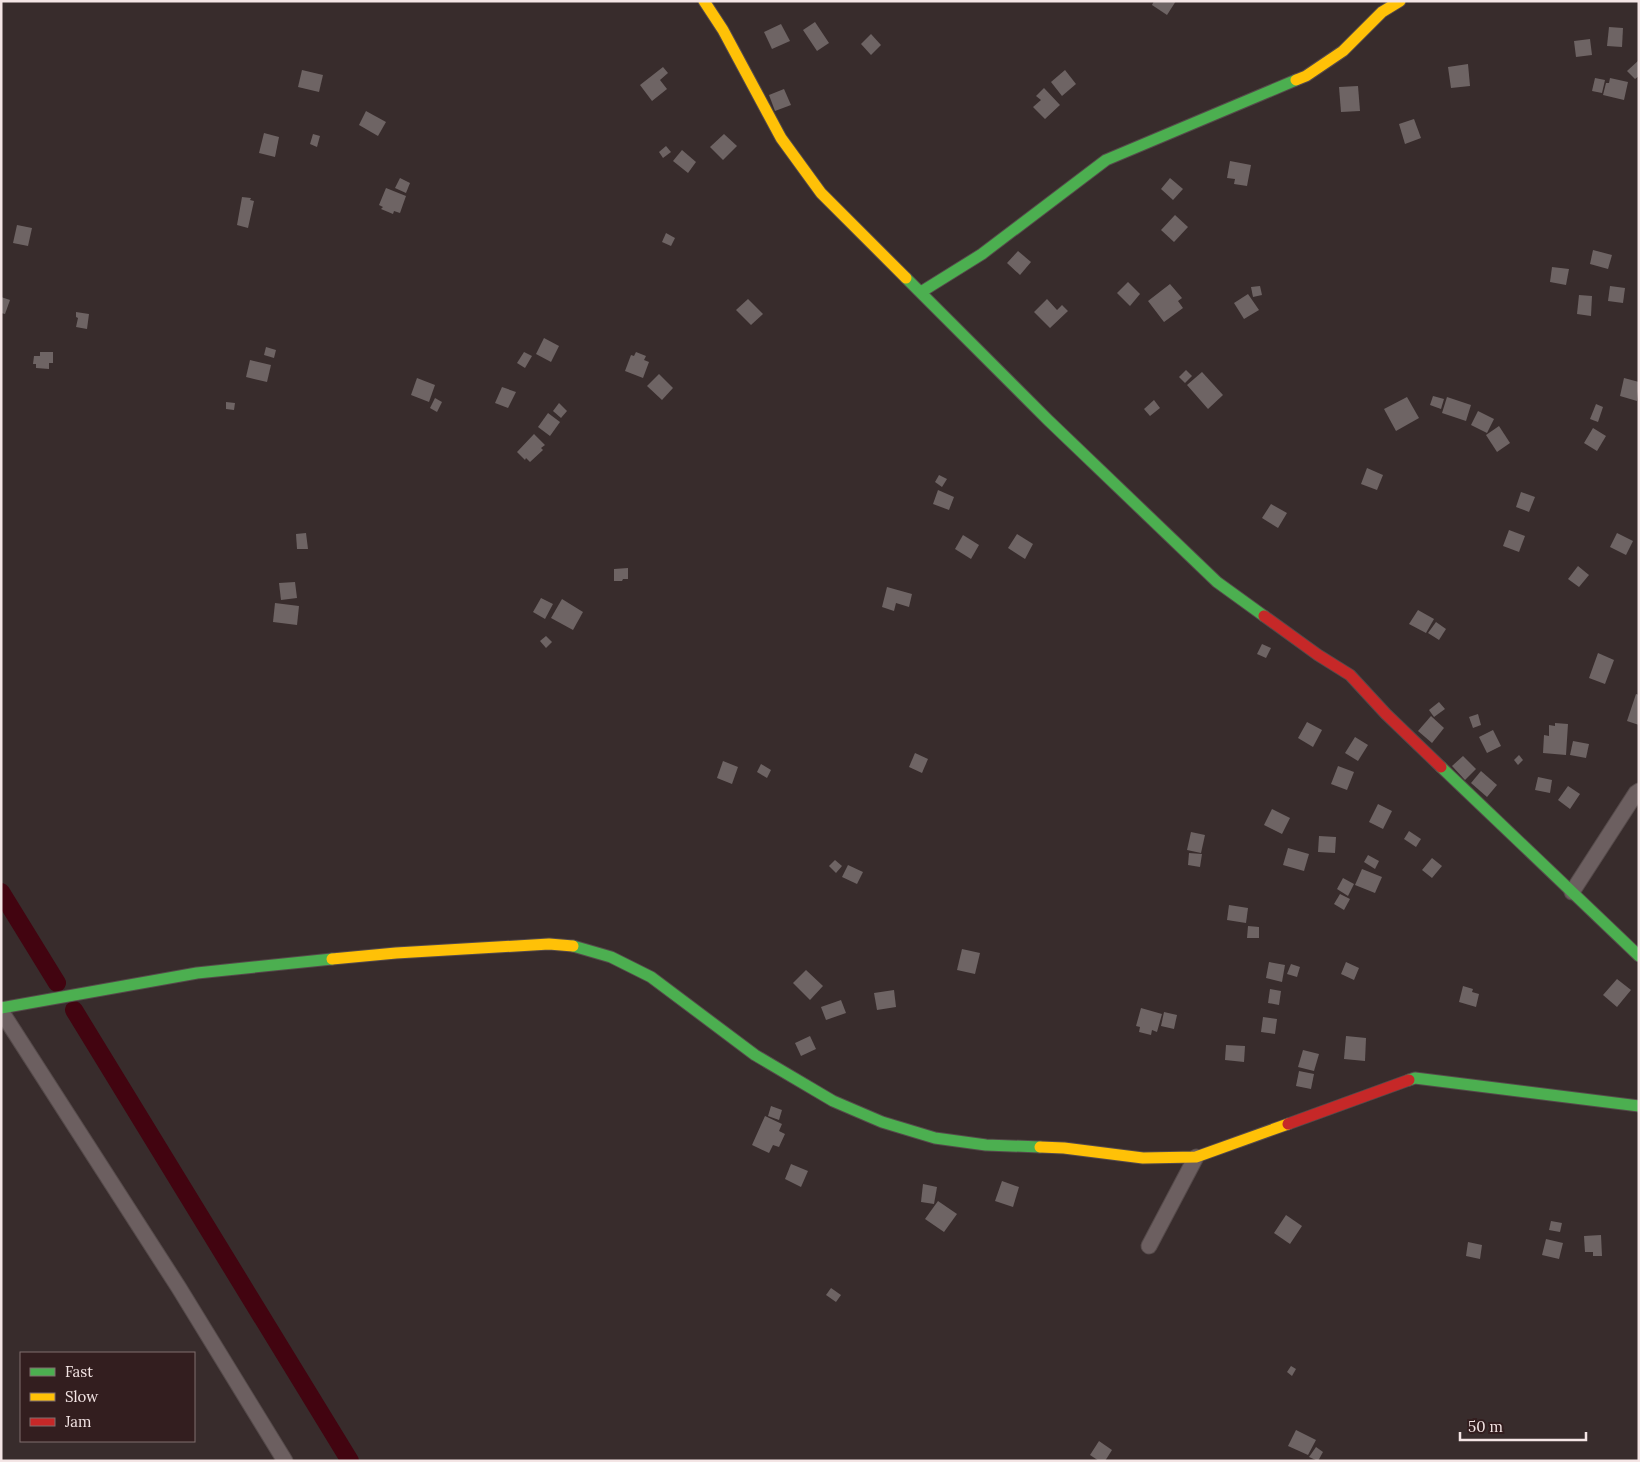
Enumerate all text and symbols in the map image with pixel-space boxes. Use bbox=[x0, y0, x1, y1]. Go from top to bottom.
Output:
legend bbox=[20, 1352, 195, 1442]
text: Fast bbox=[65, 1362, 93, 1381]
text: Slow bbox=[65, 1387, 98, 1406]
scale bar bbox=[1460, 1410, 1586, 1442]
text: Jam bbox=[64, 1412, 92, 1431]
text: 50 m bbox=[1468, 1417, 1503, 1436]

